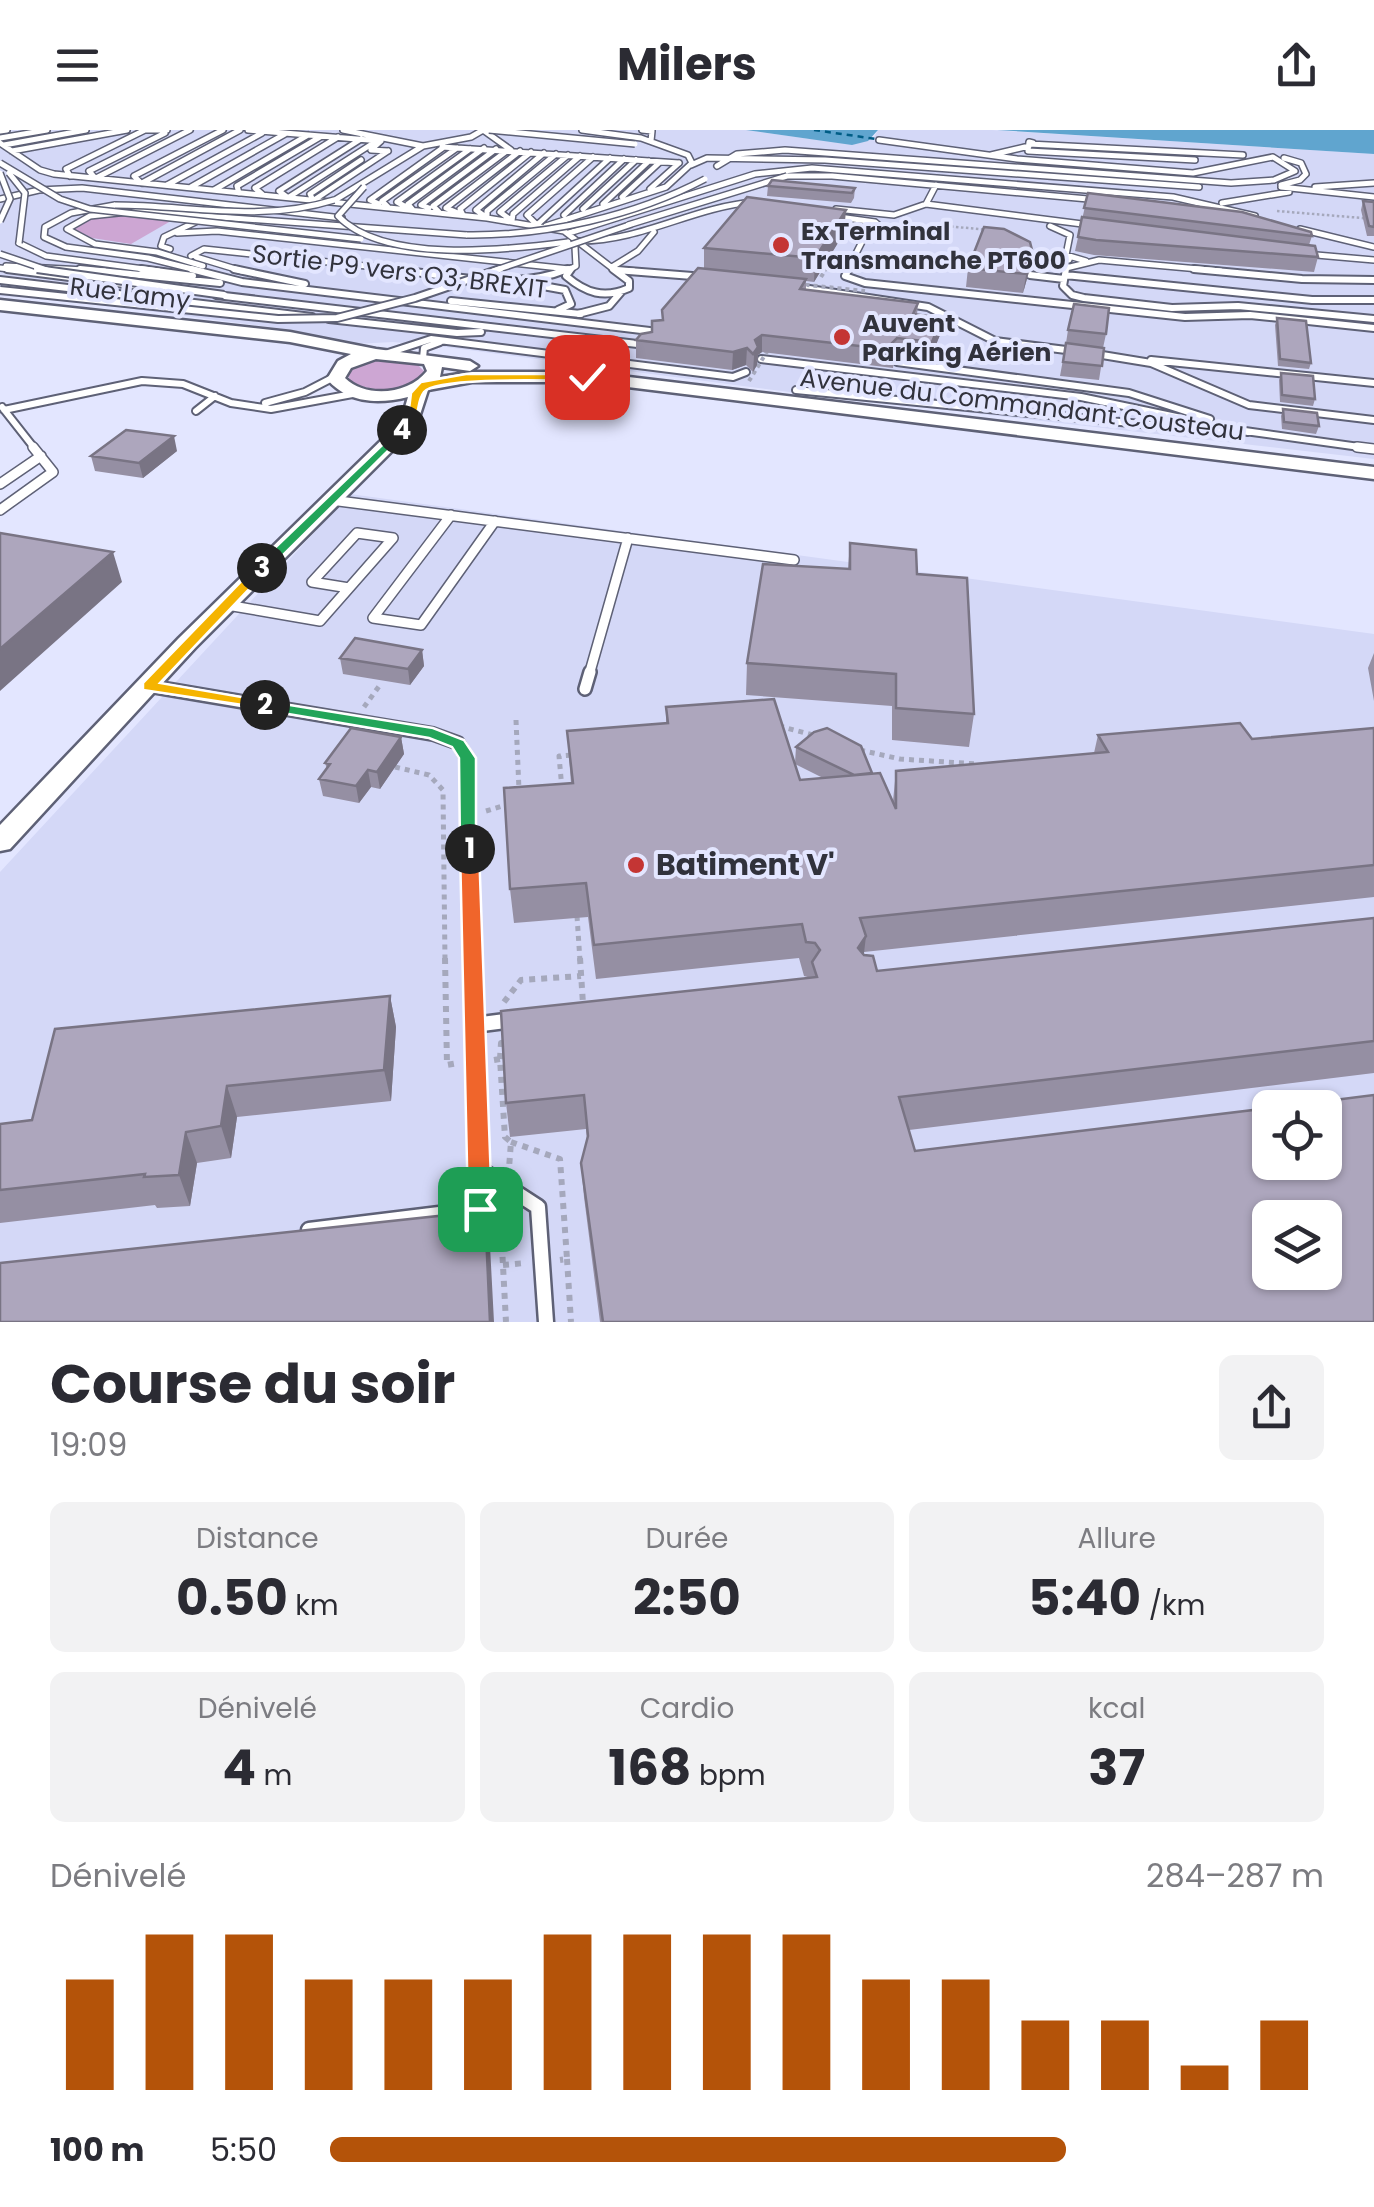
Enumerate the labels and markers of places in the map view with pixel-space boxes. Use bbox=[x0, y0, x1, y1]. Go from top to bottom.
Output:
place label: Ex Terminal Transmanche PT600 bbox=[801, 214, 1066, 278]
marker: Ex Terminal Transmanche PT600 bbox=[770, 234, 792, 256]
place label: Auvent Parking Aérien bbox=[862, 306, 1051, 370]
marker: Auvent Parking Aérien bbox=[831, 326, 853, 348]
pin bbox=[545, 335, 630, 420]
pin: 4 bbox=[377, 405, 427, 455]
pin: 3 bbox=[237, 543, 287, 593]
pin: 2 bbox=[240, 680, 290, 730]
pin: 1 bbox=[445, 824, 495, 874]
place label: Batiment V' bbox=[656, 843, 835, 886]
marker: Batiment V' bbox=[625, 854, 647, 876]
pin bbox=[438, 1167, 523, 1252]

